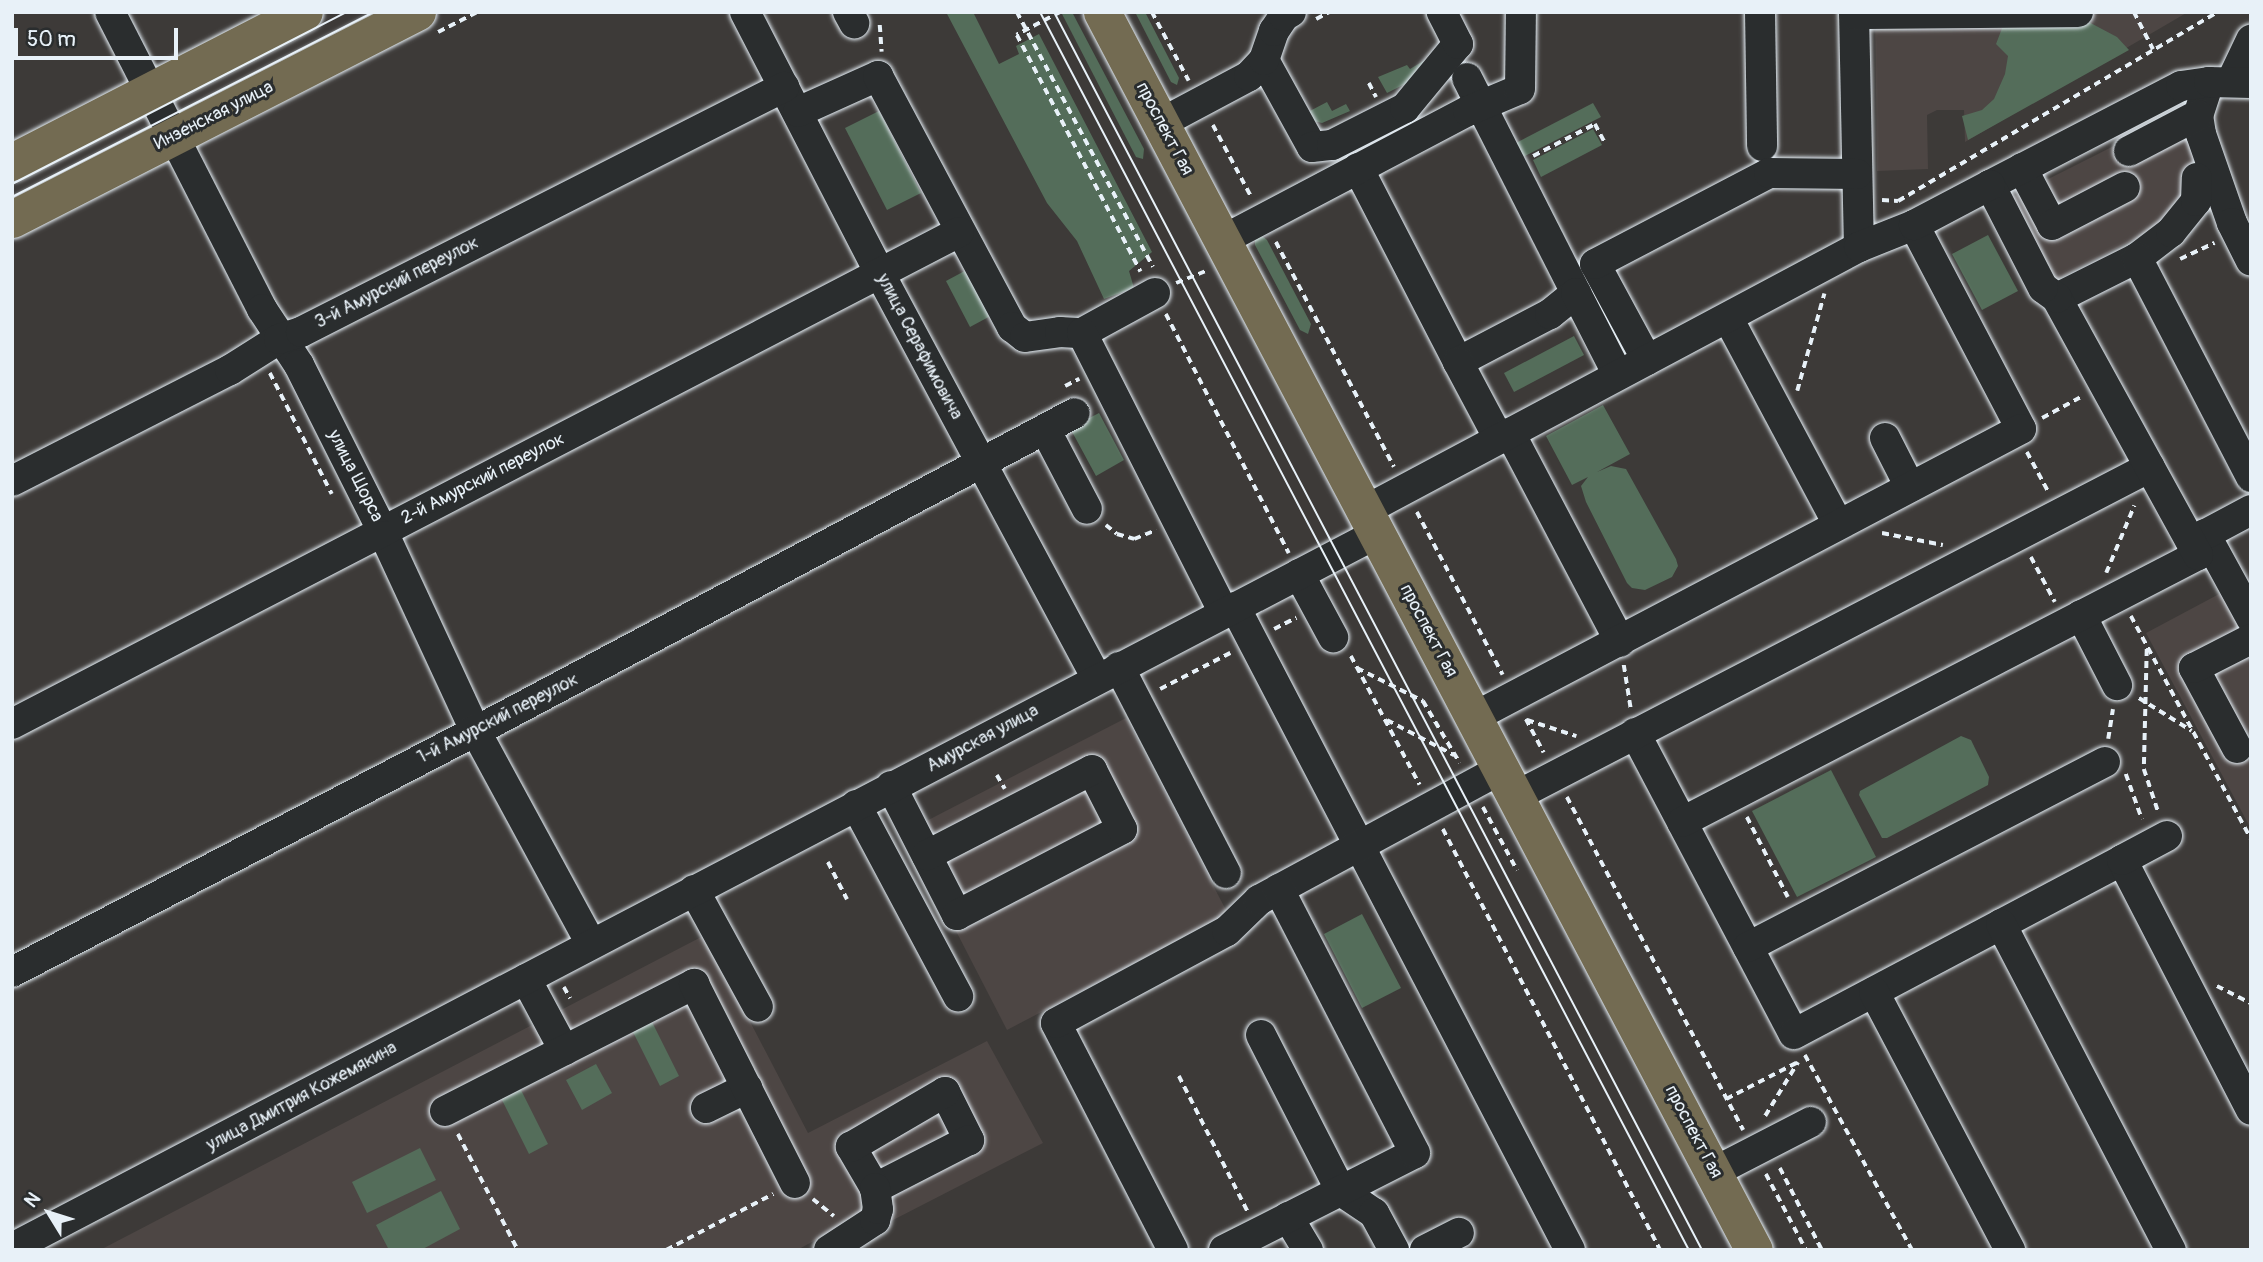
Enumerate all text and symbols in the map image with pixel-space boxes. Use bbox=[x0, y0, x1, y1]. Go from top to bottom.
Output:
scale bar bbox=[18, 14, 182, 58]
text: 50 m bbox=[27, 26, 76, 53]
street label: Инзенская улица bbox=[151, 77, 277, 155]
street label: проспект Гая bbox=[1130, 79, 1198, 179]
street label: 3-й Амурский переулок bbox=[312, 232, 482, 334]
street label: улица Серафимовича bbox=[871, 270, 967, 424]
street label: улица Щорса bbox=[323, 426, 387, 526]
street label: 2-й Амурский переулок bbox=[398, 428, 568, 530]
street label: проспект Гая bbox=[1394, 581, 1462, 681]
street label: 1-й Амурский переулок bbox=[414, 669, 582, 769]
street label: Амурская улица bbox=[923, 700, 1043, 778]
street label: улица Дмитрия Кожемякина bbox=[203, 1038, 401, 1156]
street label: проспект Гая bbox=[1659, 1082, 1727, 1182]
north arrow bbox=[14, 1178, 84, 1248]
text: N bbox=[19, 1188, 46, 1213]

